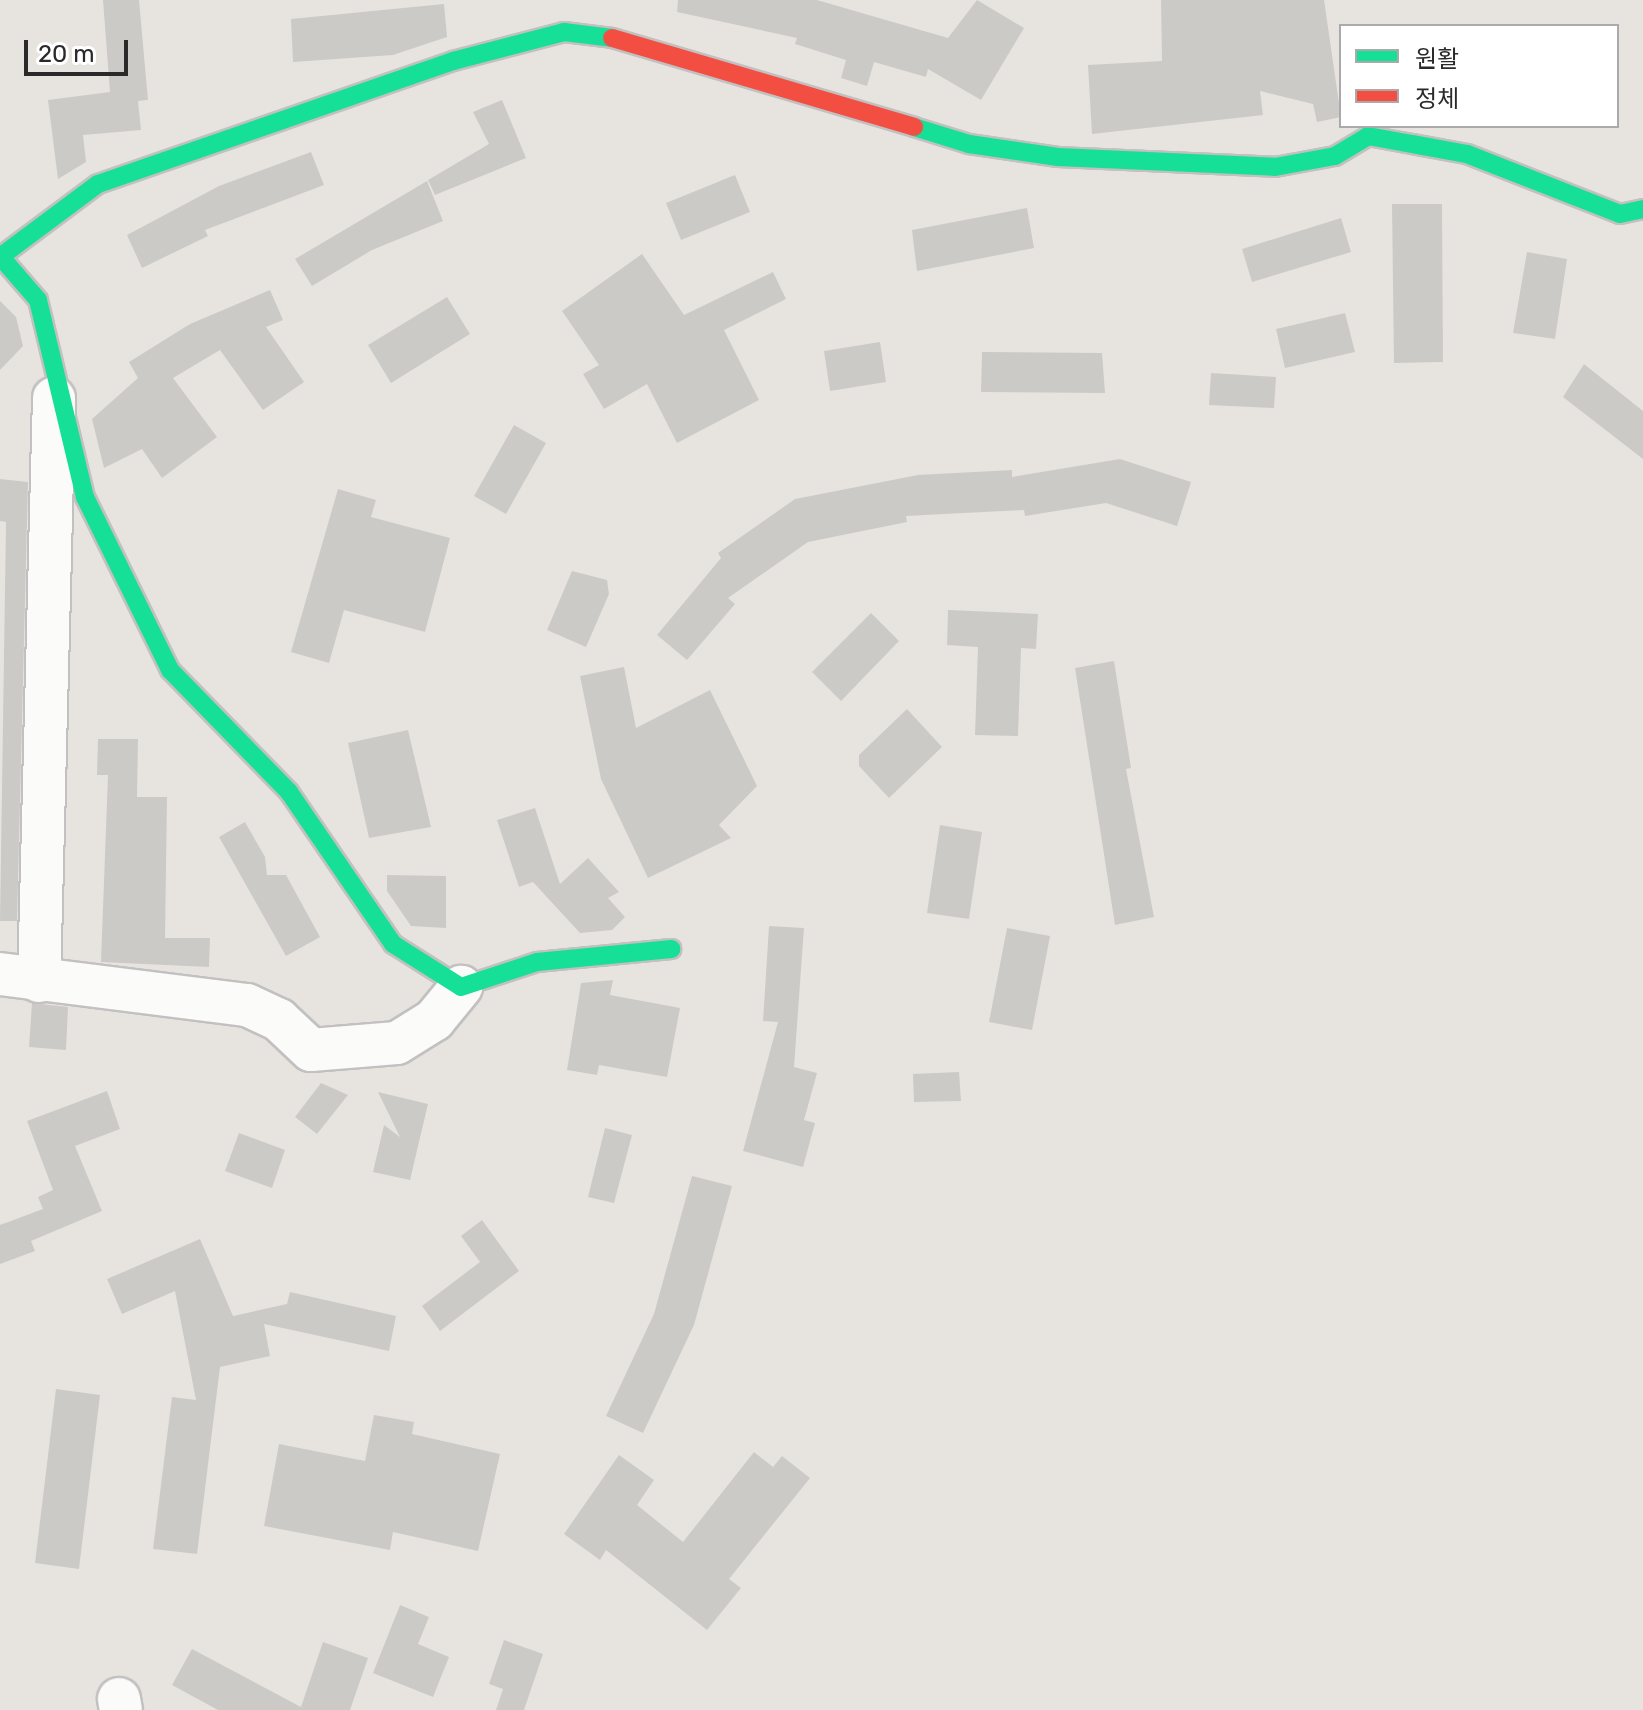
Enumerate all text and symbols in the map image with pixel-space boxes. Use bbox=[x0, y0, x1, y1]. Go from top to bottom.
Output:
scale bar bbox=[28, 24, 132, 74]
legend bbox=[1339, 24, 1619, 128]
text: 20 m bbox=[38, 40, 95, 68]
text: 원활 bbox=[1415, 45, 1459, 73]
text: 정체 bbox=[1415, 85, 1459, 113]

